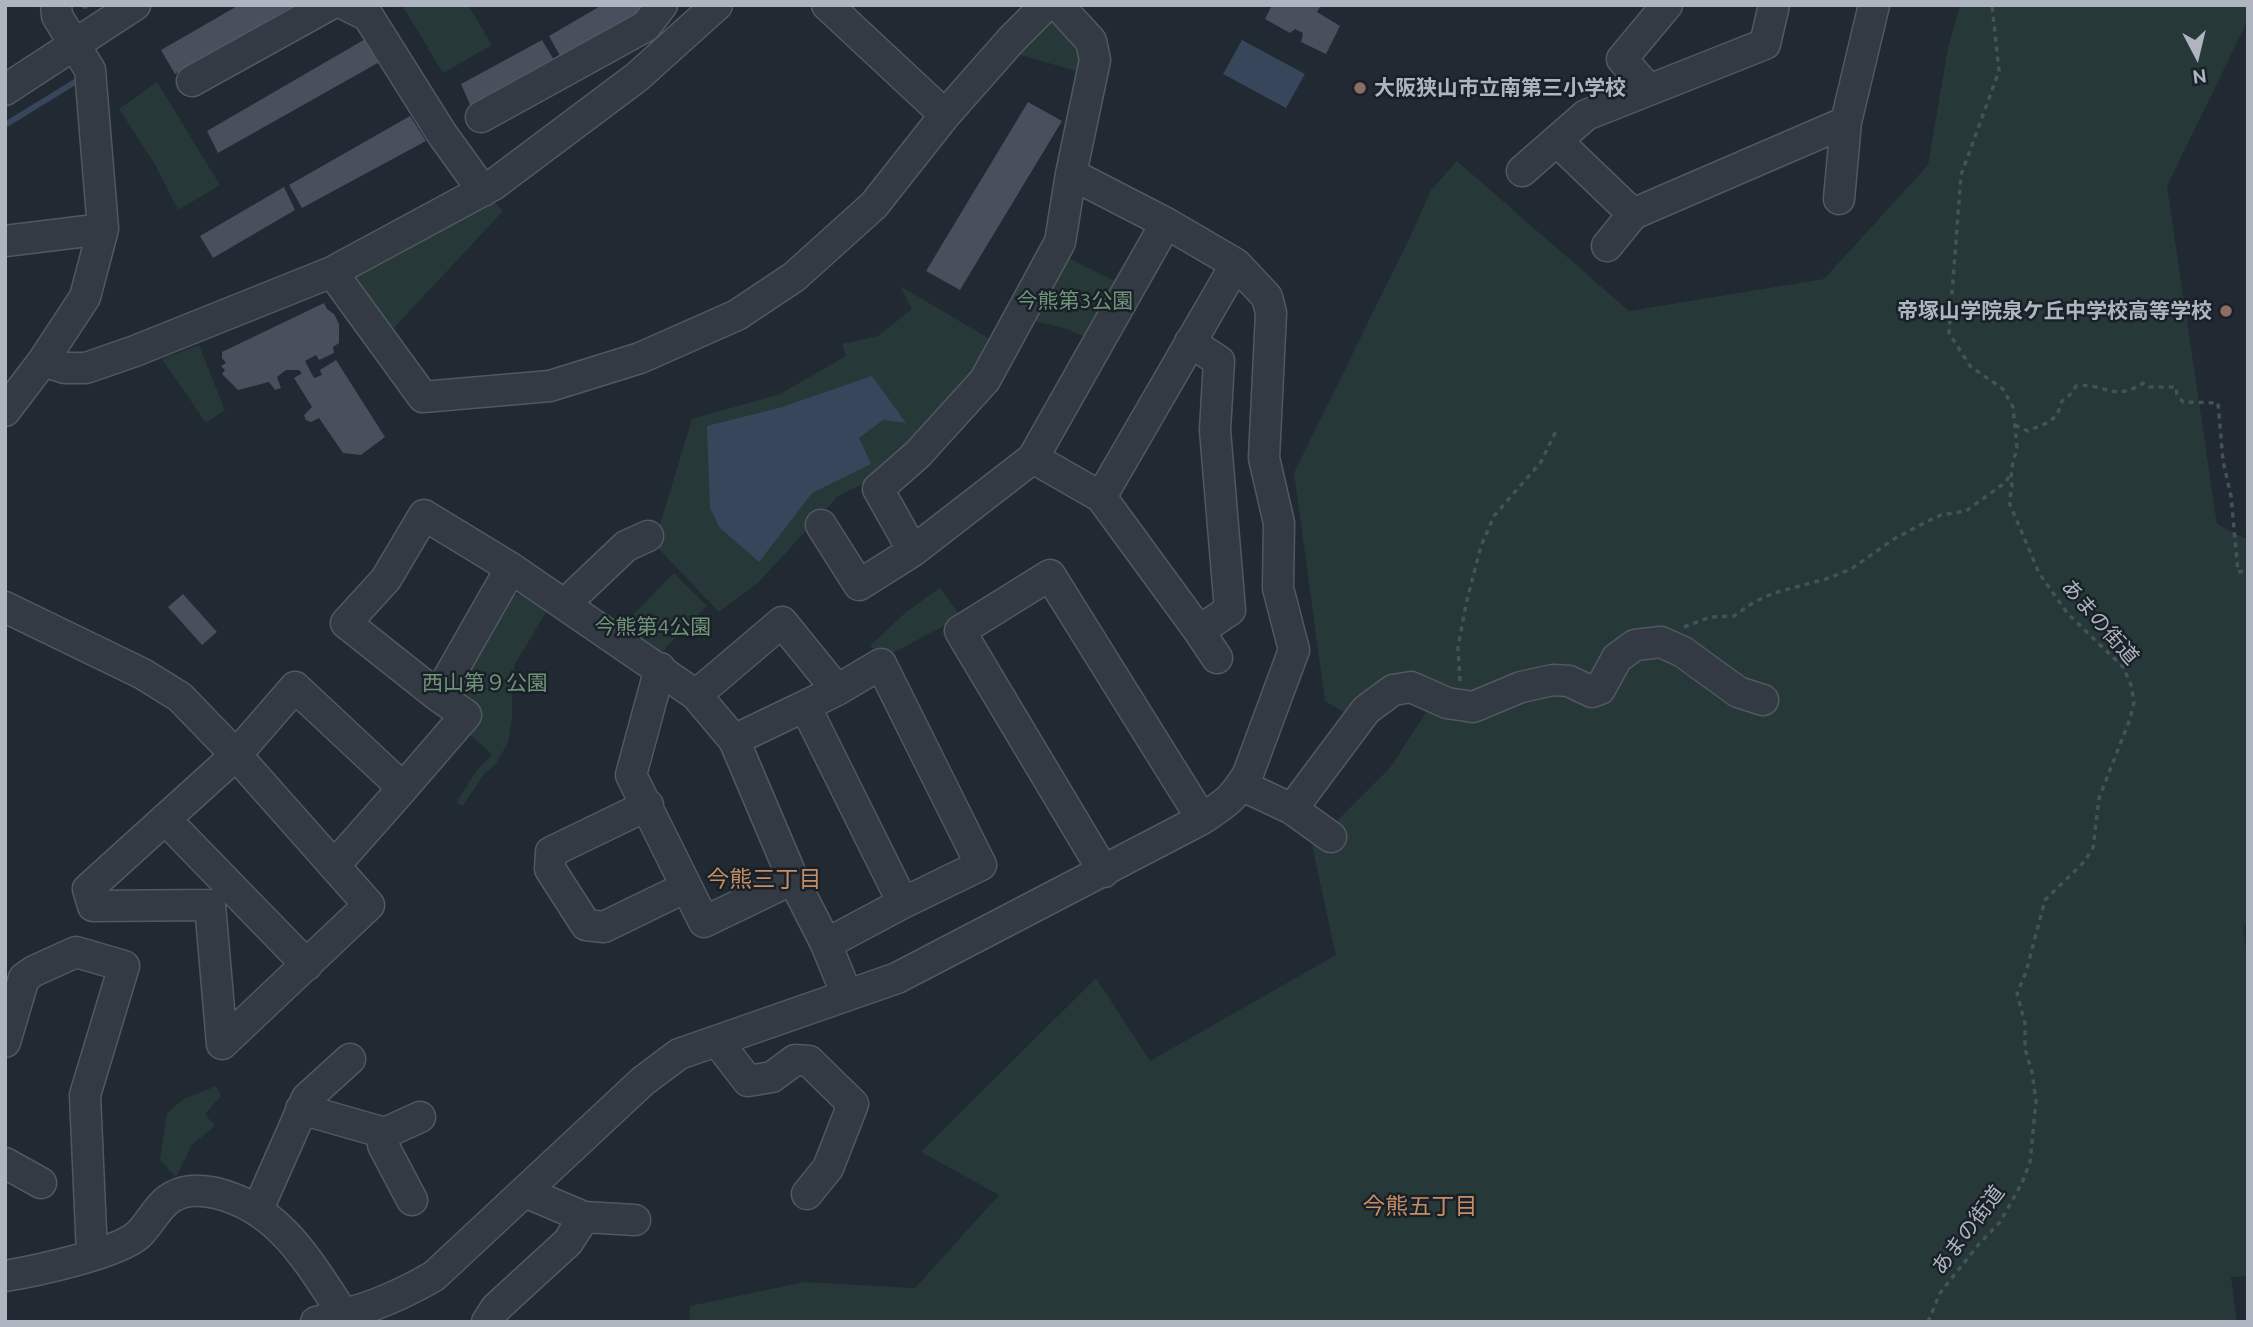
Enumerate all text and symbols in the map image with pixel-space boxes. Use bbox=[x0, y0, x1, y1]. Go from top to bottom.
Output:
north arrow bbox=[2162, 21, 2232, 91]
text: N bbox=[2191, 65, 2208, 89]
place label: 大阪狭山市立南第三小学校 bbox=[1374, 75, 1626, 101]
marker: 大阪狭山市立南第三小学校 bbox=[1352, 80, 1368, 96]
park label: 今熊第3公園 bbox=[1017, 288, 1133, 314]
place label: 帝塚山学院泉ケ丘中学校高等学校 bbox=[1897, 298, 2212, 324]
marker: 帝塚山学院泉ケ丘中学校高等学校 bbox=[2218, 303, 2234, 319]
street label: あまの街道 bbox=[2056, 574, 2144, 670]
park label: 今熊第4公園 bbox=[595, 614, 711, 640]
park label: 西山第９公園 bbox=[422, 670, 548, 696]
district label: 今熊三丁目 bbox=[707, 865, 821, 893]
street label: あまの街道 bbox=[1926, 1180, 2010, 1280]
district label: 今熊五丁目 bbox=[1363, 1192, 1477, 1220]

